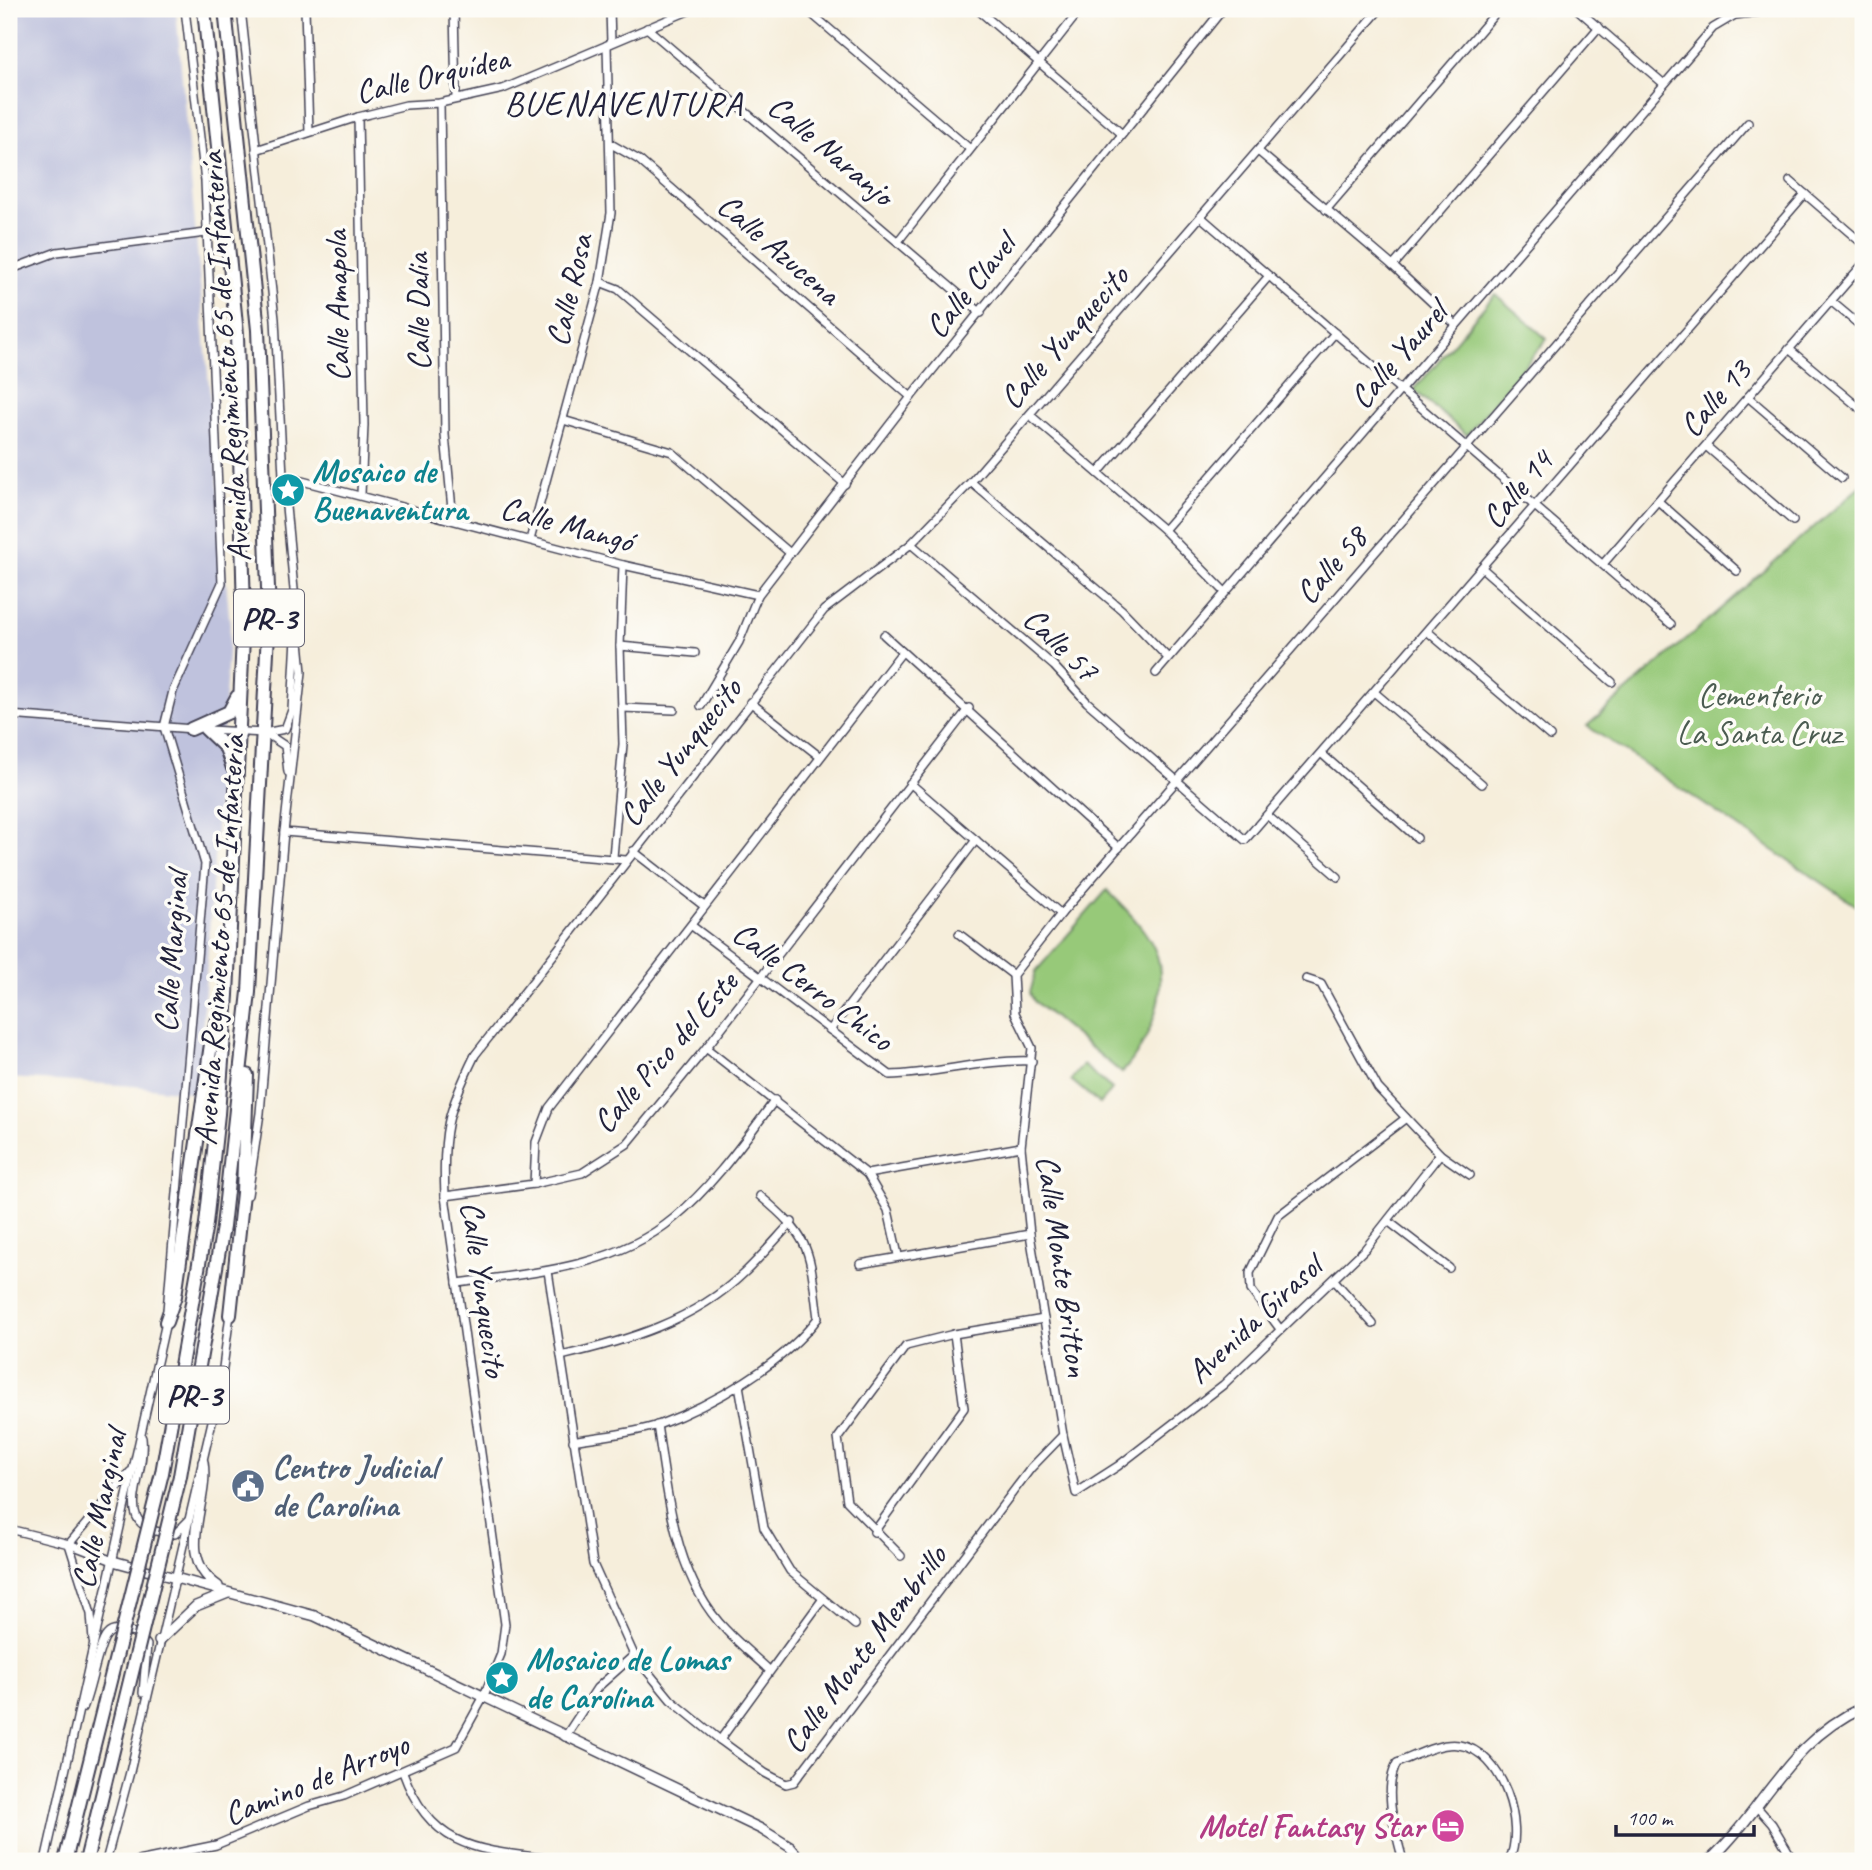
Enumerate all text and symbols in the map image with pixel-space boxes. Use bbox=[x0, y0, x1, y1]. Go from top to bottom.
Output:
street label: Calle Orquídea bbox=[351, 37, 514, 113]
district label: BUENAVENTURA bbox=[504, 81, 744, 126]
street label: Calle Naranjo bbox=[759, 85, 905, 217]
street label: Avenida Regimiento 65 de Infantería bbox=[190, 148, 260, 564]
street label: Calle Azucena bbox=[709, 184, 851, 315]
street label: Calle Clavel bbox=[915, 221, 1028, 347]
street label: Calle Rosa bbox=[536, 227, 603, 350]
street label: Calle Amapola bbox=[315, 228, 359, 382]
street label: Calle Dalia bbox=[396, 251, 440, 371]
street label: Calle Yunquecito bbox=[990, 255, 1139, 418]
street label: Calle Yaurel bbox=[1340, 289, 1460, 417]
street label: Calle 13 bbox=[1670, 349, 1762, 446]
street label: Calle 14 bbox=[1472, 439, 1564, 537]
place label: Mosaico de Buenaventura bbox=[312, 450, 471, 530]
place icon: Mosaico de Buenaventura bbox=[269, 471, 307, 509]
street label: Calle Mangó bbox=[496, 486, 642, 563]
street label: Calle 58 bbox=[1286, 515, 1378, 613]
road number: PR-3 bbox=[234, 590, 304, 646]
street label: Calle 57 bbox=[1014, 598, 1109, 692]
street label: Calle Yunquecito bbox=[609, 668, 752, 835]
park label: Cementerio La Santa Cruz bbox=[1677, 674, 1845, 754]
street label: Avenida Regimiento 65 de Infantería bbox=[184, 731, 254, 1147]
street label: Calle Marginal bbox=[144, 865, 198, 1034]
street label: Calle Cerro Chico bbox=[724, 912, 903, 1061]
street label: Calle Pico del Este bbox=[583, 961, 748, 1142]
street label: Calle Monte Britton bbox=[1027, 1153, 1099, 1380]
street label: Calle Yunquecito bbox=[451, 1198, 517, 1382]
street label: Avenida Girasol bbox=[1178, 1242, 1334, 1392]
road number: PR-3 bbox=[159, 1366, 229, 1424]
street label: Calle Marginal bbox=[62, 1421, 137, 1592]
place label: Centro Judicial de Carolina bbox=[272, 1446, 443, 1526]
public building icon: Centro Judicial de Carolina bbox=[229, 1467, 267, 1505]
street label: Calle Monte Membrillo bbox=[772, 1535, 957, 1761]
place label: Mosaico de Lomas de Carolina bbox=[526, 1638, 732, 1718]
place icon: Mosaico de Lomas de Carolina bbox=[483, 1659, 521, 1697]
street label: Camino de Arroyo bbox=[218, 1722, 416, 1835]
scale bar bbox=[1616, 1793, 1755, 1837]
place label: Motel Fantasy Star bbox=[1199, 1805, 1427, 1847]
text: 100 m bbox=[1627, 1805, 1674, 1831]
hotel icon: Motel Fantasy Star bbox=[1429, 1807, 1467, 1845]

